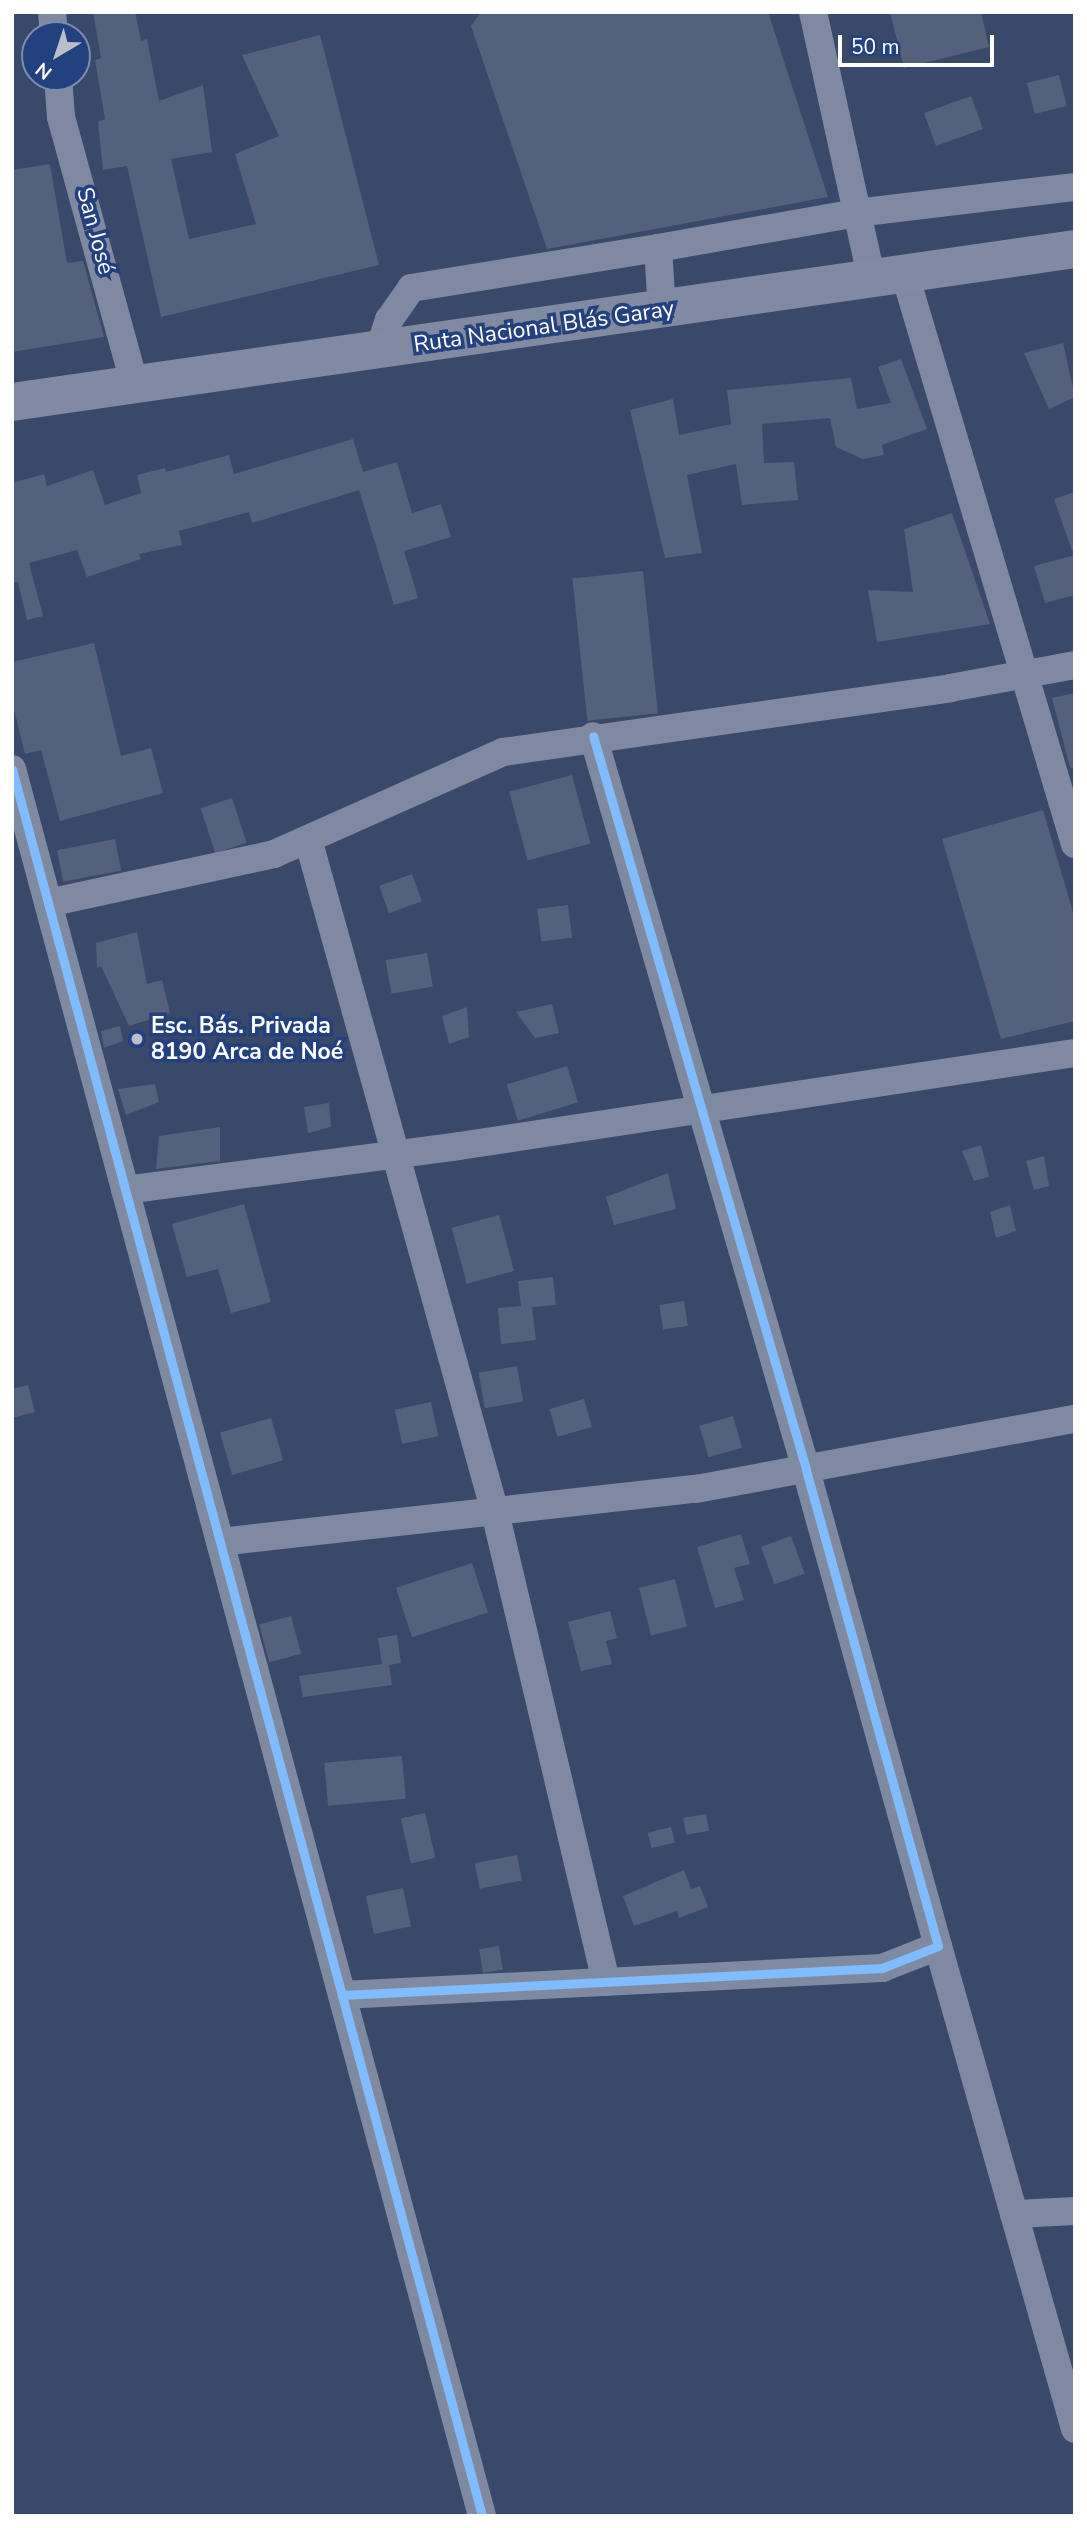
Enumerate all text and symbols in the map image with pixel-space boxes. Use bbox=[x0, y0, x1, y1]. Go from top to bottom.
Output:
north arrow bbox=[21, 21, 91, 91]
scale bar bbox=[842, 21, 998, 65]
text: 50 m bbox=[851, 33, 900, 61]
text: N bbox=[30, 56, 58, 85]
street label: San José bbox=[70, 185, 120, 277]
street label: Ruta Nacional Blás Garay bbox=[412, 295, 676, 359]
place label: Esc. Bás. Privada 8190 Arca de Noé bbox=[151, 1012, 343, 1066]
marker: Esc. Bás. Privada 8190 Arca de Noé bbox=[129, 1031, 145, 1047]

